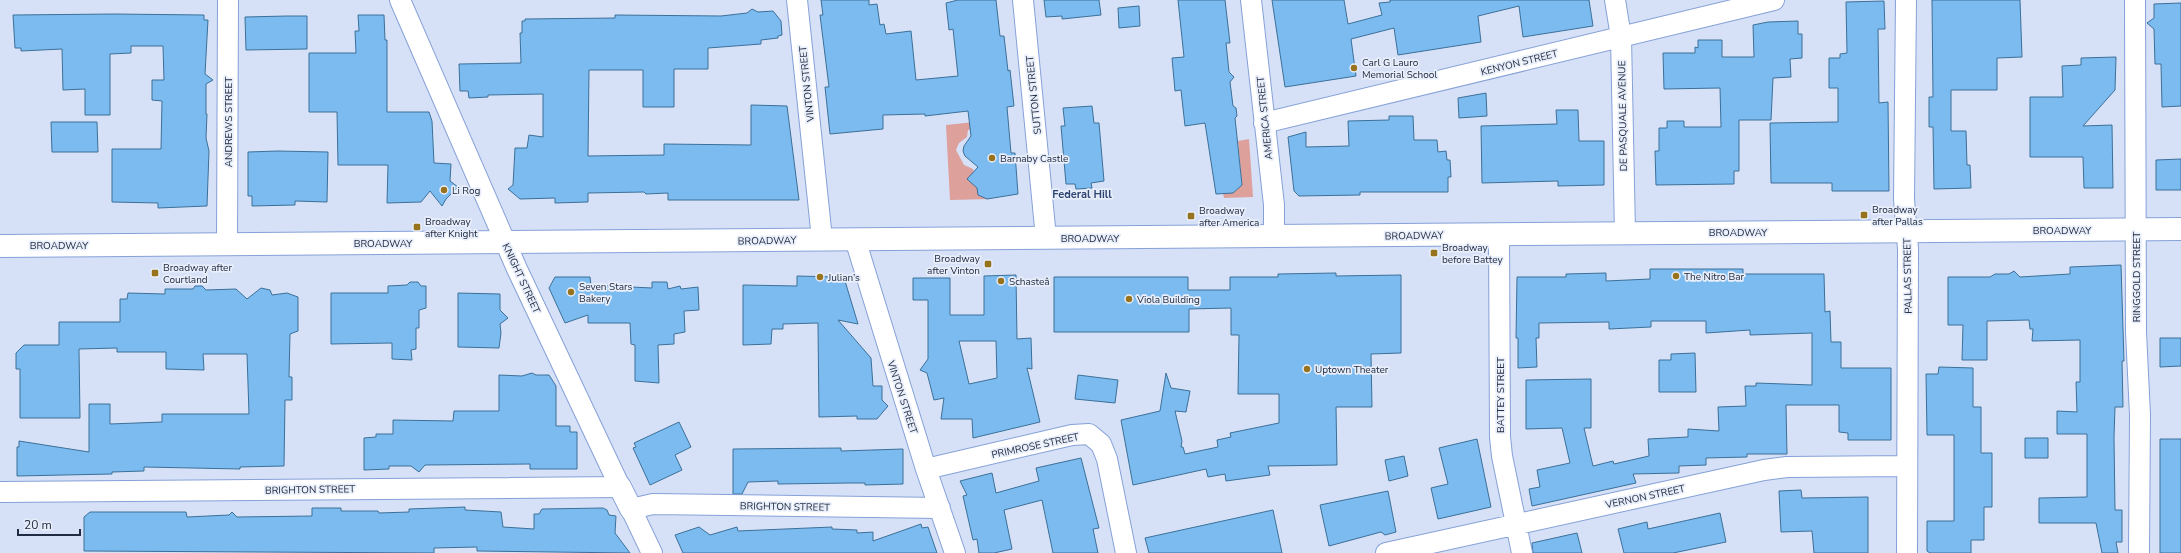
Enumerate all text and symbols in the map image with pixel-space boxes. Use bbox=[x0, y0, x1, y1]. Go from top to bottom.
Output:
street label: VINTON STREET bbox=[796, 45, 818, 124]
street label: KENYON STREET bbox=[1479, 47, 1559, 79]
street label: SUTTON STREET bbox=[1023, 55, 1045, 135]
place label: Carl G Lauro Memorial School bbox=[1362, 56, 1437, 82]
street label: DE PASQUALE AVENUE bbox=[1615, 60, 1631, 172]
marker: Carl G Lauro Memorial School bbox=[1349, 63, 1359, 73]
street label: AMERICA STREET bbox=[1254, 76, 1276, 160]
street label: ANDREWS STREET bbox=[222, 77, 236, 167]
place label: Barnaby Castle bbox=[1000, 152, 1068, 166]
marker: Barnaby Castle bbox=[987, 153, 997, 163]
place label: Li Rog bbox=[452, 184, 480, 198]
marker: Li Rog bbox=[439, 185, 449, 195]
district label: Federal Hill bbox=[1052, 187, 1112, 202]
place label: Broadway after Pallas bbox=[1872, 203, 1923, 229]
place label: Broadway after America bbox=[1199, 204, 1259, 230]
marker: Broadway after Pallas bbox=[1859, 210, 1869, 220]
marker: Broadway after America bbox=[1186, 211, 1196, 221]
place label: Broadway after Knight bbox=[425, 215, 478, 241]
marker: Broadway after Knight bbox=[412, 222, 422, 232]
street label: BROADWAY bbox=[2033, 224, 2092, 238]
street label: BROADWAY bbox=[1709, 226, 1768, 240]
street label: BROADWAY bbox=[1385, 228, 1444, 244]
street label: BROADWAY bbox=[1061, 232, 1120, 246]
street label: RINGGOLD STREET bbox=[2130, 232, 2144, 322]
street label: BROADWAY bbox=[738, 233, 797, 249]
street label: BROADWAY bbox=[354, 237, 413, 251]
street label: PALLAS STREET bbox=[1900, 238, 1916, 314]
street label: BROADWAY bbox=[30, 239, 89, 253]
street label: KNIGHT STREET bbox=[499, 241, 543, 316]
place label: Broadway before Battey bbox=[1442, 241, 1503, 267]
marker: Broadway before Battey bbox=[1429, 248, 1439, 258]
place label: Broadway after Vinton bbox=[927, 252, 981, 278]
marker: Broadway after Vinton bbox=[983, 259, 993, 269]
place label: Broadway after Courtland bbox=[163, 261, 232, 287]
marker: Broadway after Courtland bbox=[150, 268, 160, 278]
place label: The Nitro Bar bbox=[1684, 270, 1745, 284]
place label: Julian’s bbox=[827, 271, 860, 285]
marker: The Nitro Bar bbox=[1671, 271, 1681, 281]
marker: Julian’s bbox=[815, 272, 825, 282]
place label: Schasteâ bbox=[1009, 275, 1050, 289]
marker: Schasteâ bbox=[996, 276, 1006, 286]
place label: Seven Stars Bakery bbox=[579, 280, 633, 306]
marker: Seven Stars Bakery bbox=[566, 287, 576, 297]
place label: Viola Building bbox=[1136, 293, 1200, 307]
marker: Viola Building bbox=[1124, 294, 1134, 304]
street label: BATTEY STREET bbox=[1494, 357, 1508, 433]
street label: VINTON STREET bbox=[883, 358, 921, 436]
place label: Uptown Theater bbox=[1315, 363, 1389, 377]
marker: Uptown Theater bbox=[1302, 364, 1312, 374]
street label: PRIMROSE STREET bbox=[990, 430, 1080, 462]
street label: BRIGHTON STREET bbox=[265, 482, 355, 498]
street label: VERNON STREET bbox=[1603, 482, 1686, 512]
street label: BRIGHTON STREET bbox=[740, 499, 830, 515]
scale bar bbox=[18, 511, 80, 537]
text: 20 m bbox=[24, 517, 52, 533]

